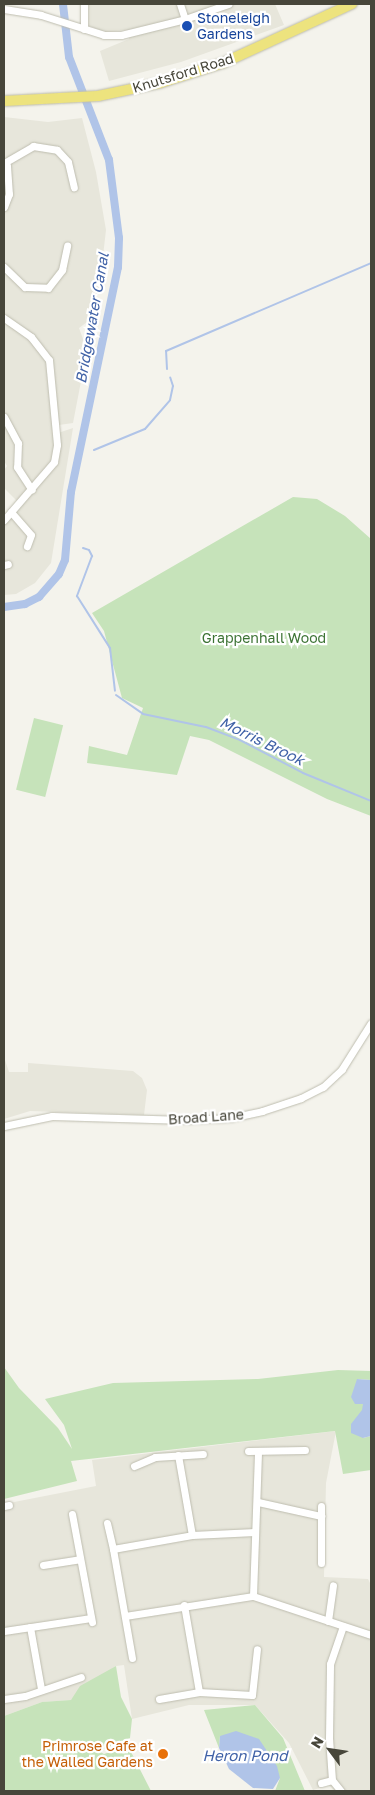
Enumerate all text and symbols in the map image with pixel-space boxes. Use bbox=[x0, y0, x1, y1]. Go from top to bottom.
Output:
place label: Stoneleigh Gardens bbox=[197, 10, 270, 42]
marker: Stoneleigh Gardens bbox=[181, 20, 193, 32]
street label: Knutsford Road bbox=[130, 50, 236, 96]
water label: Bridgewater Canal bbox=[72, 251, 112, 385]
park label: Grappenhall Wood bbox=[202, 630, 326, 646]
water label: Morris Brook bbox=[217, 713, 307, 769]
street label: Broad Lane bbox=[168, 1106, 244, 1128]
north arrow bbox=[305, 1725, 355, 1775]
text: N bbox=[307, 1733, 327, 1751]
place label: Primrose Cafe at the Walled Gardens bbox=[21, 1738, 153, 1770]
water label: Heron Pond bbox=[203, 1747, 287, 1765]
marker: Primrose Cafe at the Walled Gardens bbox=[157, 1748, 169, 1760]

